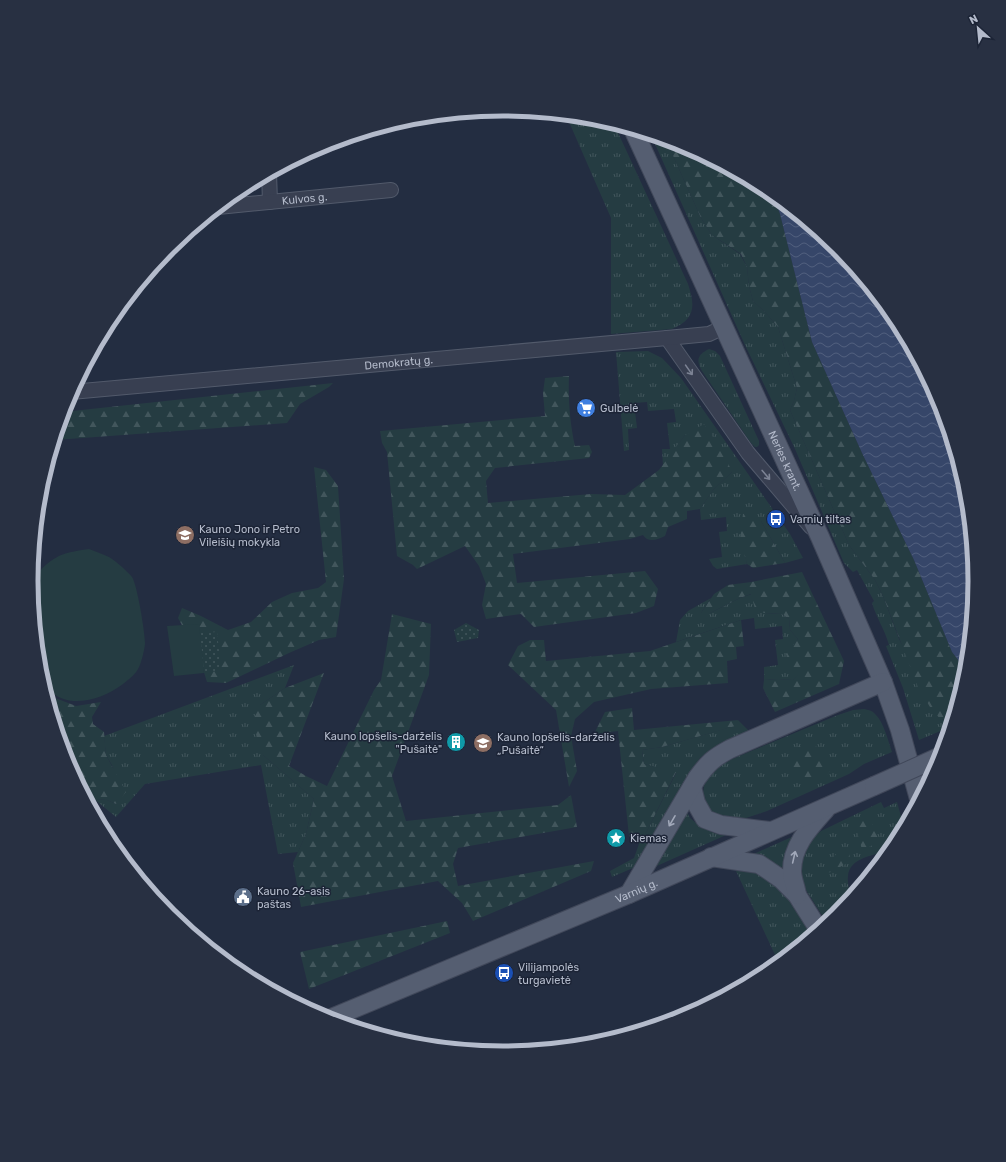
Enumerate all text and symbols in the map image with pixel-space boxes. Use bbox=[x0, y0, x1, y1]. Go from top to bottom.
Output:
north arrow bbox=[958, 8, 998, 48]
text: N bbox=[967, 12, 980, 27]
street label: Kulvos g. bbox=[281, 190, 328, 208]
street label: Demokratų g. bbox=[364, 353, 434, 372]
one-way arrow bbox=[685, 364, 693, 375]
supermarket icon: Gulbelė bbox=[575, 397, 597, 419]
place label: Gulbelė bbox=[600, 402, 638, 415]
street label: Neries krant. bbox=[765, 429, 804, 493]
one-way arrow bbox=[762, 469, 771, 480]
bus stop icon: Varnių tiltas bbox=[765, 508, 787, 530]
place label: Varnių tiltas bbox=[790, 513, 851, 526]
place label: Kauno Jono ir Petro Vileišių mokykla bbox=[199, 523, 300, 549]
school or university icon: Kauno Jono ir Petro Vileišių mokykla bbox=[174, 524, 196, 546]
place label: Kauno lopšelis-darželis "Pušaitė" bbox=[324, 730, 442, 756]
building icon: Kauno lopšelis-darželis "Pušaitė" bbox=[445, 731, 467, 753]
place label: Kauno lopšelis-darželis „Pušaitė“ bbox=[497, 731, 615, 757]
school or university icon: Kauno lopšelis-darželis „Pušaitė“ bbox=[472, 732, 494, 754]
one-way arrow bbox=[667, 815, 675, 827]
place icon: Kiemas bbox=[605, 827, 627, 849]
place label: Kiemas bbox=[630, 832, 667, 845]
one-way arrow bbox=[791, 851, 799, 864]
street label: Varnių g. bbox=[613, 876, 660, 906]
place label: Kauno 26-asis paštas bbox=[257, 885, 331, 911]
public building icon: Kauno 26-asis paštas bbox=[232, 886, 254, 908]
place label: Vilijampolės turgavietė bbox=[518, 961, 580, 987]
bus stop icon: Vilijampolės turgavietė bbox=[493, 962, 515, 984]

